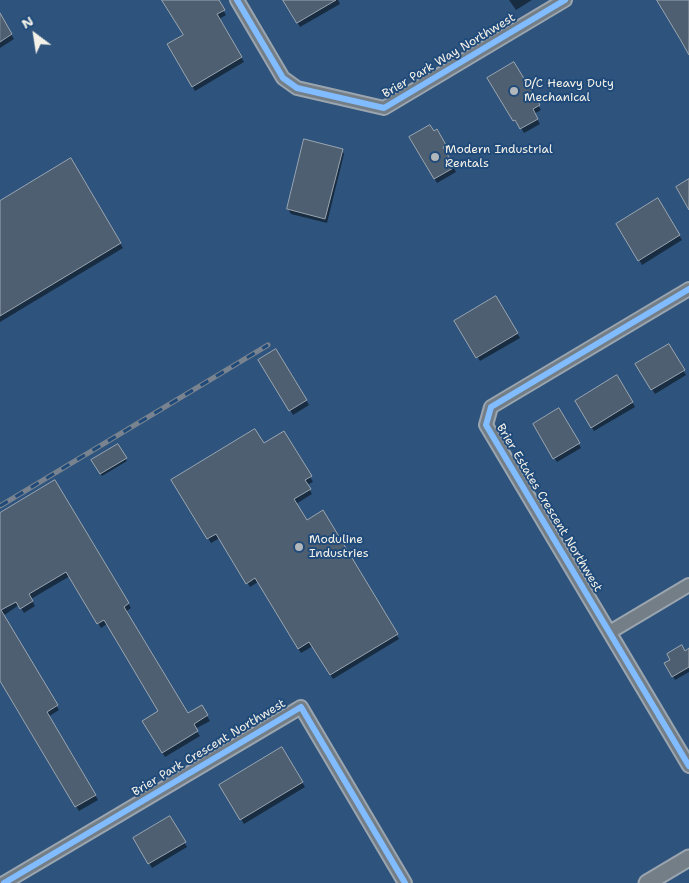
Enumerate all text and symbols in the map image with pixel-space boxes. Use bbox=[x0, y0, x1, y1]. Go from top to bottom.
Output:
north arrow bbox=[10, 10, 60, 60]
street label: Brier Park Way Northwest bbox=[380, 11, 518, 101]
text: N bbox=[18, 12, 37, 33]
place label: D/C Heavy Duty Mechanical bbox=[524, 77, 614, 105]
marker: D/C Heavy Duty Mechanical bbox=[508, 85, 520, 97]
place label: Modern Industrial Rentals bbox=[445, 143, 553, 171]
marker: Modern Industrial Rentals bbox=[429, 151, 441, 163]
street label: Brier Estates Crescent Northwest bbox=[493, 421, 605, 595]
place label: Moduline Industries bbox=[309, 533, 369, 561]
marker: Moduline Industries bbox=[293, 541, 305, 553]
street label: Brier Park Crescent Northwest bbox=[130, 696, 288, 800]

